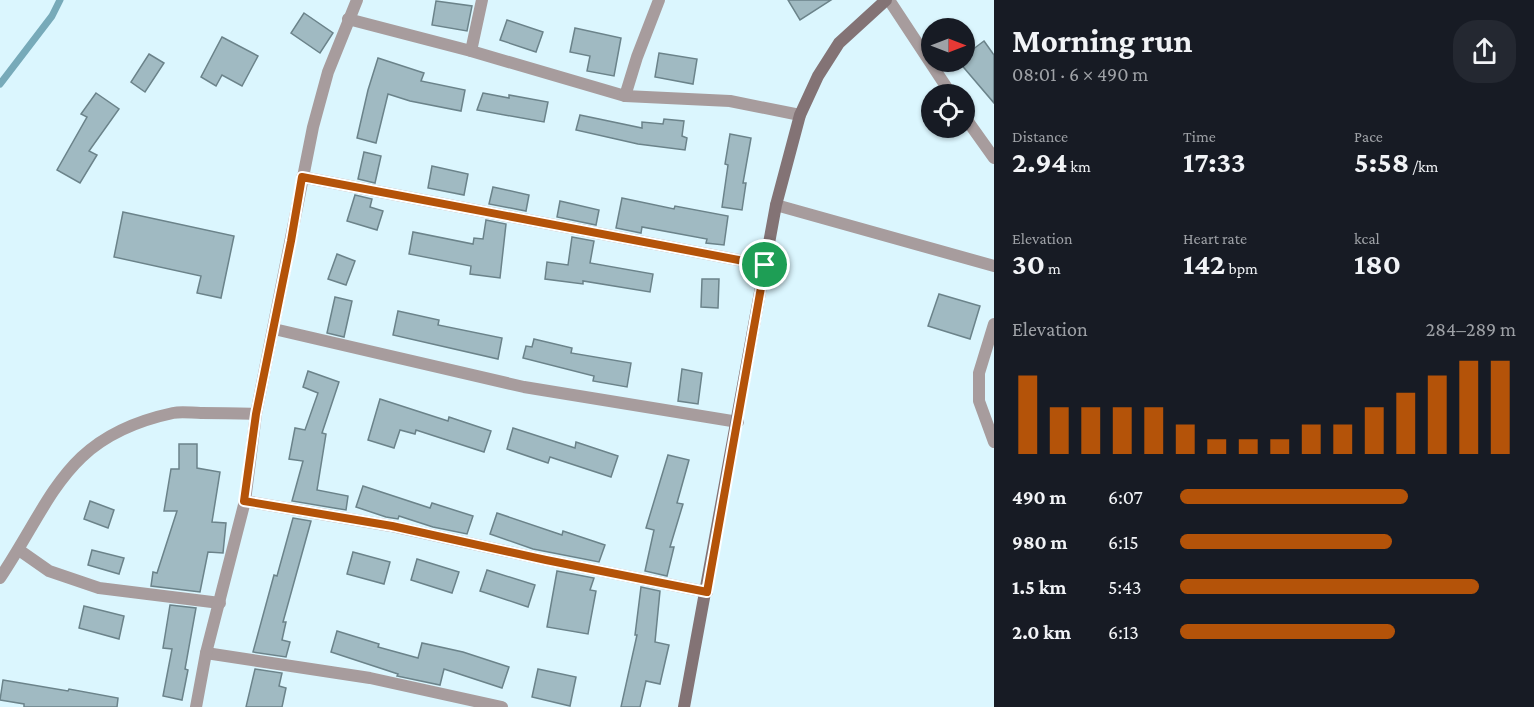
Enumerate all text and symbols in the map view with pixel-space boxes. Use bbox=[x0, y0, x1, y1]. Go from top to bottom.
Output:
north arrow bbox=[921, 18, 975, 72]
map controls bbox=[921, 18, 975, 138]
button: share bbox=[1453, 20, 1516, 83]
text: Morning run bbox=[1012, 22, 1193, 59]
text: 08:01 · 6 × 490 m bbox=[1012, 63, 1148, 85]
button: locate bbox=[921, 84, 975, 138]
text: Distance bbox=[1012, 128, 1068, 145]
text: Time bbox=[1183, 128, 1216, 145]
text: Pace bbox=[1354, 128, 1383, 145]
text: 2.94 bbox=[1012, 145, 1067, 178]
text: 17:33 bbox=[1183, 145, 1246, 178]
text: 5:58 bbox=[1354, 145, 1409, 178]
text: km bbox=[1067, 158, 1091, 175]
text: /km bbox=[1409, 158, 1438, 175]
text: Elevation bbox=[1012, 230, 1073, 247]
text: Heart rate bbox=[1183, 230, 1247, 247]
text: kcal bbox=[1354, 230, 1380, 247]
pin bbox=[739, 239, 790, 290]
text: 30 bbox=[1012, 247, 1045, 280]
text: 142 bbox=[1183, 247, 1225, 280]
text: 180 bbox=[1354, 247, 1401, 280]
icon: arrive bbox=[748, 248, 781, 281]
text: m bbox=[1045, 260, 1061, 277]
text: bpm bbox=[1225, 260, 1258, 277]
text: Elevation bbox=[1012, 318, 1088, 340]
text: 284–289 m bbox=[1426, 318, 1516, 340]
text: 490 m bbox=[1012, 486, 1067, 508]
text: 6:07 bbox=[1108, 486, 1143, 508]
text: 980 m bbox=[1012, 531, 1068, 553]
text: 6:15 bbox=[1108, 531, 1139, 553]
text: 1.5 km bbox=[1012, 576, 1067, 598]
text: 5:43 bbox=[1108, 576, 1142, 598]
text: 2.0 km bbox=[1012, 621, 1071, 643]
text: 6:13 bbox=[1108, 621, 1139, 643]

